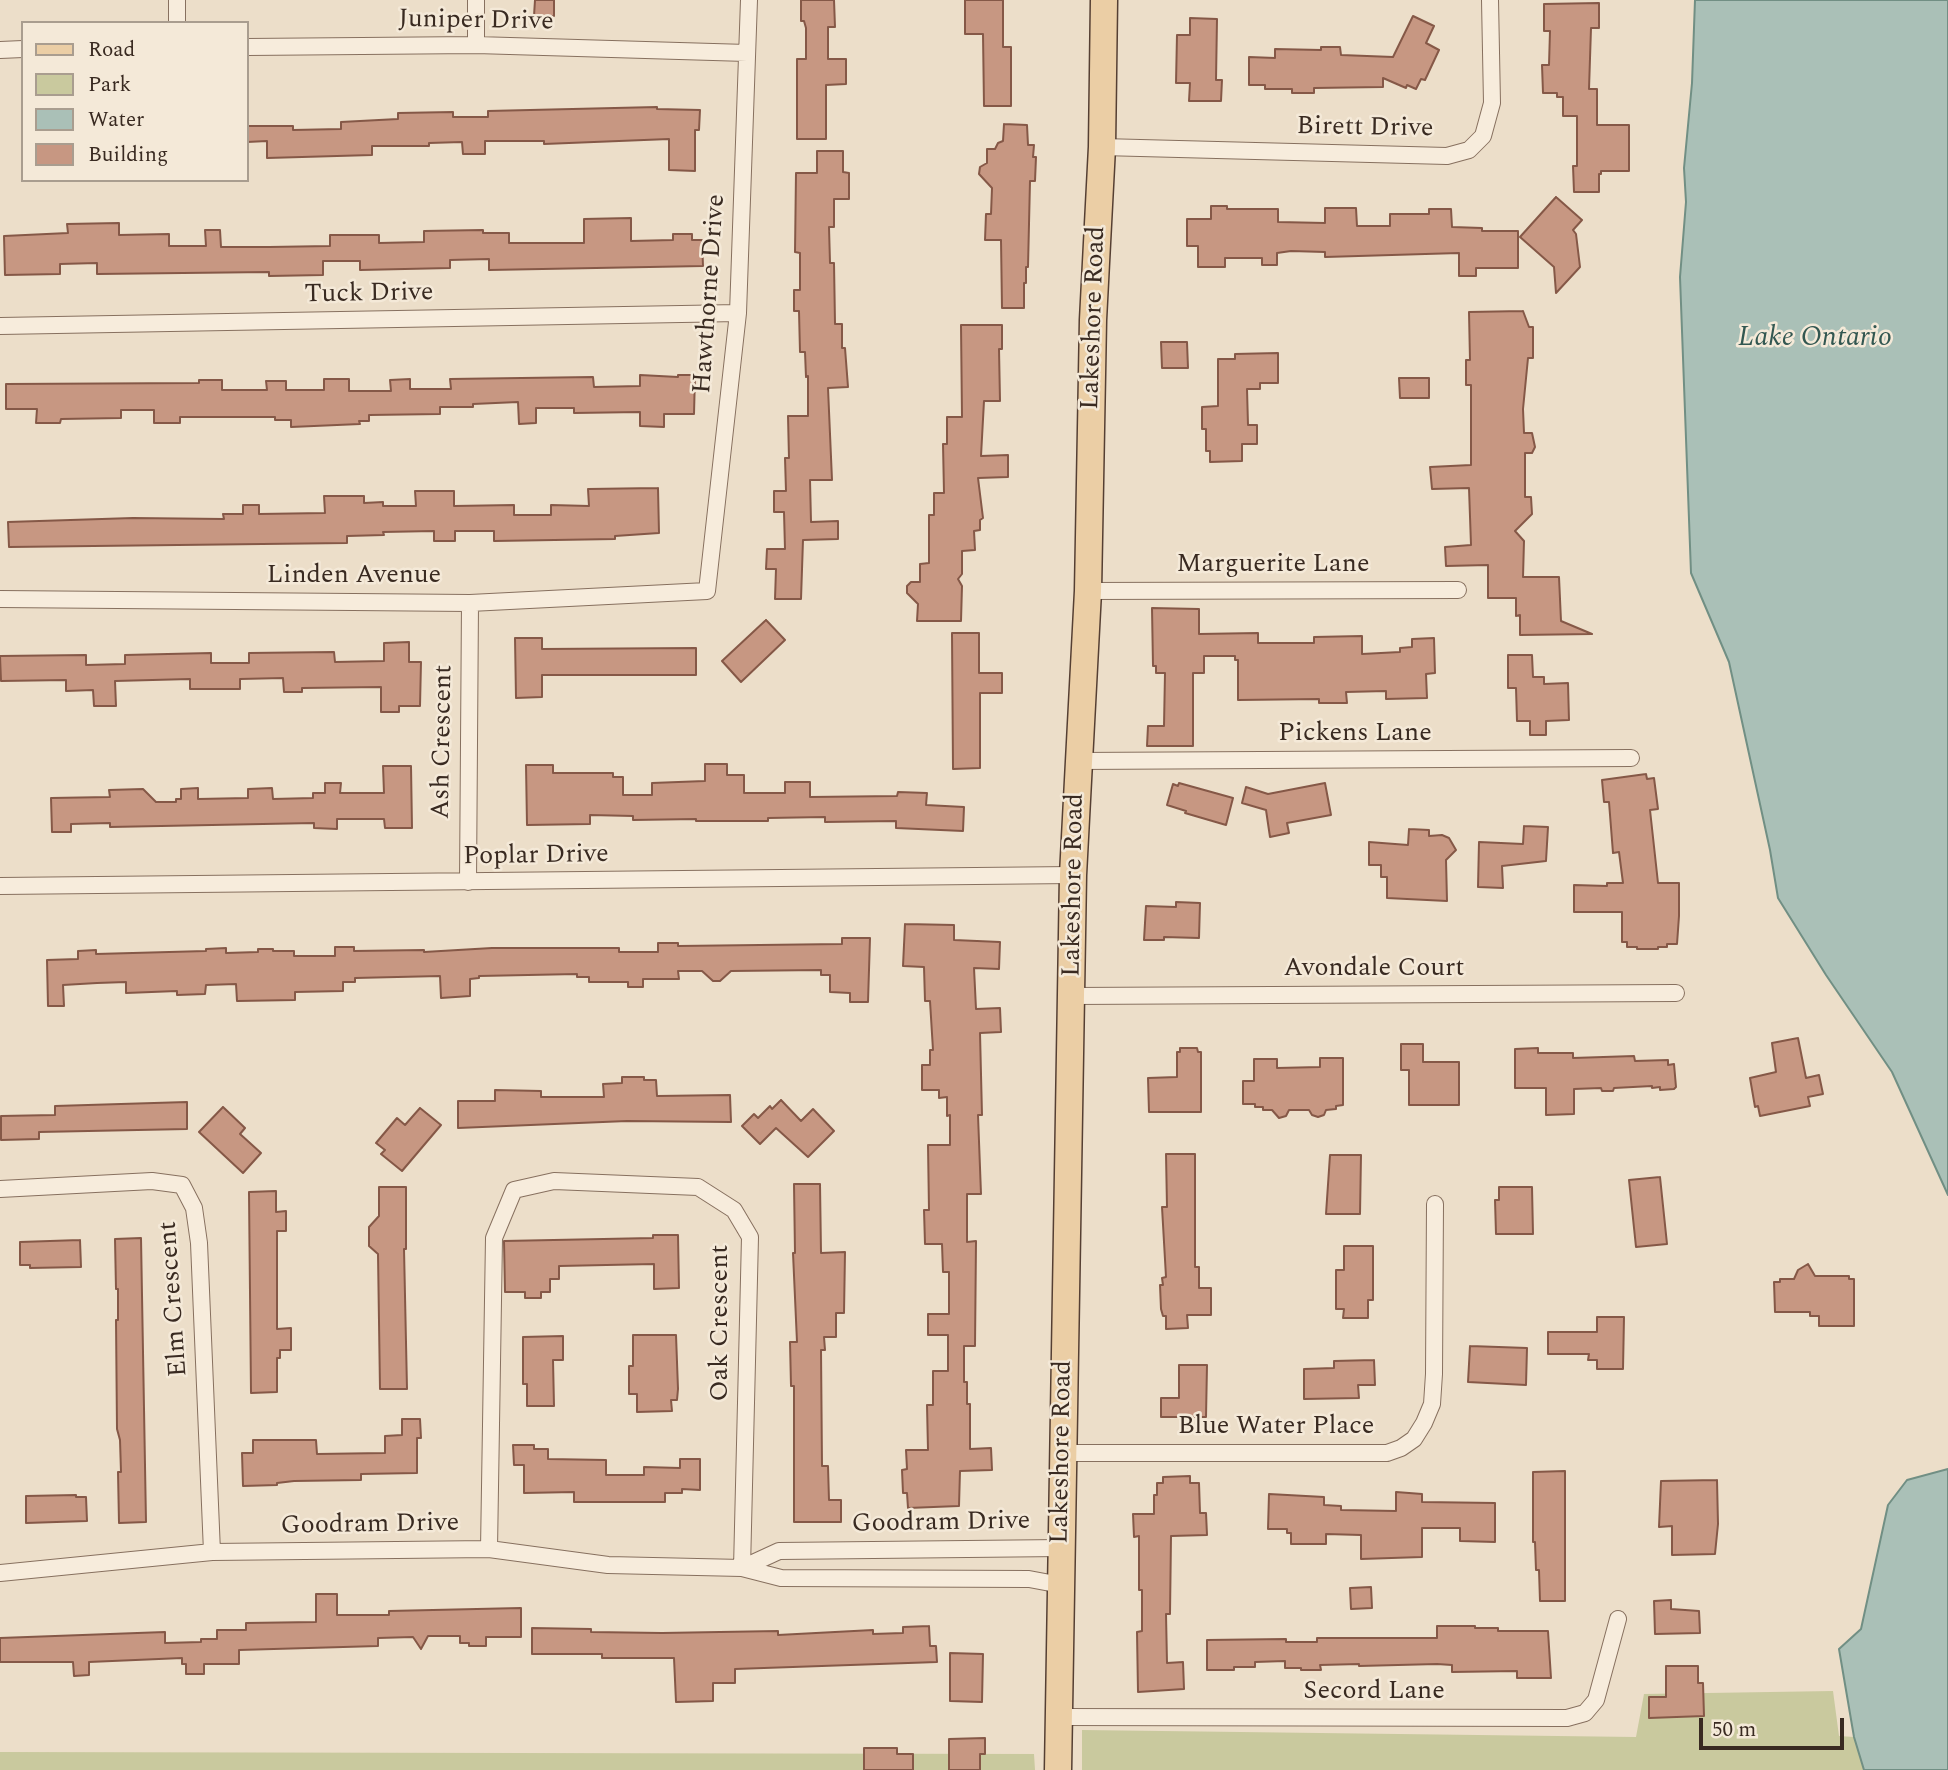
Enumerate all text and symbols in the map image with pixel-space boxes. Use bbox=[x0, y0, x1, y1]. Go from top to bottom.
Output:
street label: Juniper Drive bbox=[398, 5, 554, 39]
legend bbox=[21, 21, 248, 182]
text: Road bbox=[88, 34, 135, 66]
text: Park bbox=[88, 69, 131, 101]
text: Water bbox=[88, 104, 144, 136]
street label: Birett Drive bbox=[1296, 112, 1434, 146]
text: Building bbox=[88, 139, 168, 171]
street label: Hawthorne Drive bbox=[688, 193, 734, 395]
street label: Lakeshore Road bbox=[1076, 226, 1114, 410]
street label: Tuck Drive bbox=[304, 278, 434, 312]
water label: Lake Ontario bbox=[1738, 323, 1892, 357]
street label: Marguerite Lane bbox=[1177, 550, 1369, 582]
street label: Linden Avenue bbox=[267, 561, 441, 593]
street label: Ash Crescent bbox=[427, 664, 461, 820]
street label: Pickens Lane bbox=[1278, 719, 1432, 751]
street label: Lakeshore Road bbox=[1058, 793, 1092, 977]
street label: Poplar Drive bbox=[463, 840, 609, 874]
street label: Avondale Court bbox=[1284, 954, 1464, 986]
street label: Elm Crescent bbox=[154, 1220, 196, 1378]
street label: Oak Crescent bbox=[706, 1245, 738, 1401]
street label: Lakeshore Road bbox=[1046, 1360, 1080, 1544]
street label: Blue Water Place bbox=[1178, 1412, 1374, 1444]
street label: Goodram Drive bbox=[851, 1507, 1031, 1541]
street label: Goodram Drive bbox=[280, 1509, 460, 1543]
street label: Secord Lane bbox=[1303, 1677, 1445, 1709]
scale bar bbox=[1703, 1704, 1848, 1748]
text: 50 m bbox=[1712, 1714, 1756, 1746]

